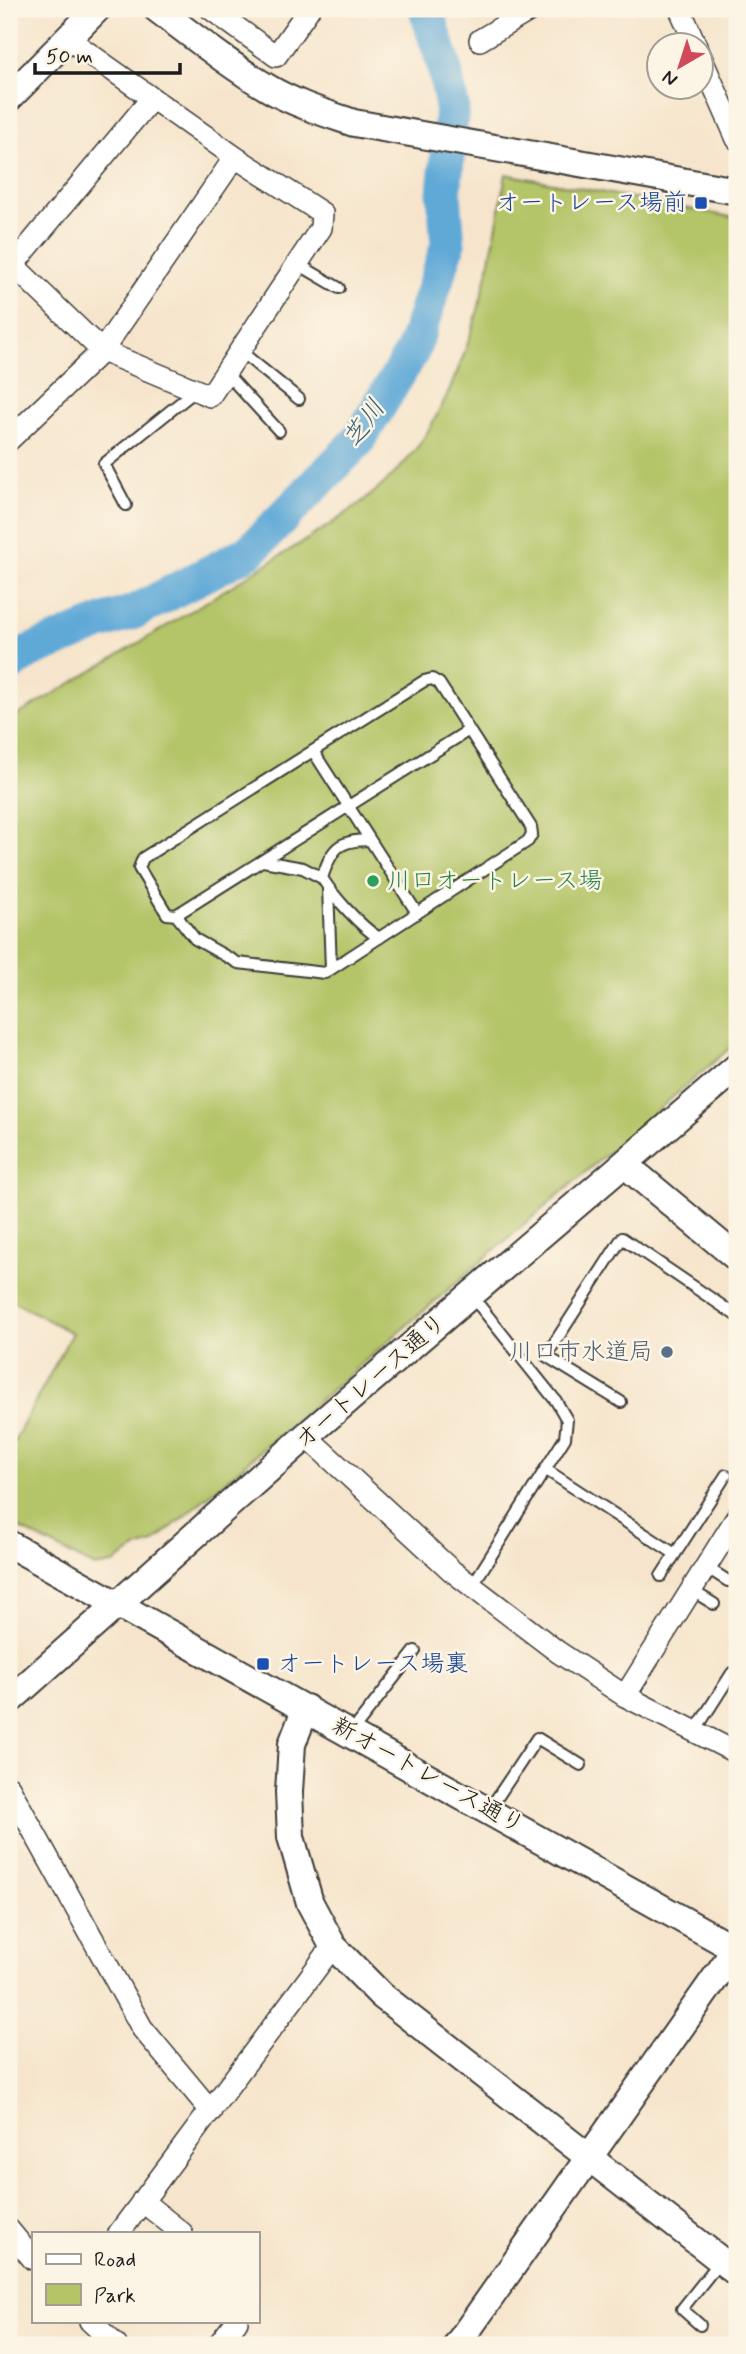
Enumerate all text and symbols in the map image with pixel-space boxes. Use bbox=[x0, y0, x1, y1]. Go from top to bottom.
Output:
scale bar bbox=[35, 32, 180, 76]
north arrow bbox=[644, 32, 714, 102]
text: 50 m bbox=[46, 43, 93, 71]
text: N bbox=[657, 64, 683, 92]
place label: オートレース場前 bbox=[495, 188, 687, 219]
marker: オートレース場前 bbox=[693, 195, 709, 211]
water label: 芝川 bbox=[336, 393, 394, 455]
place label: 川口オートレース場 bbox=[387, 866, 603, 897]
marker: 川口オートレース場 bbox=[365, 873, 381, 889]
street label: オートレース通り bbox=[289, 1307, 453, 1457]
place label: 川口市水道局 bbox=[509, 1337, 653, 1368]
marker: 川口市水道局 bbox=[659, 1344, 675, 1360]
place label: オートレース場裏 bbox=[277, 1649, 469, 1680]
marker: オートレース場裏 bbox=[255, 1656, 271, 1672]
street label: 新オートレース通り bbox=[326, 1710, 530, 1842]
legend bbox=[32, 2232, 259, 2322]
text: Road bbox=[94, 2246, 136, 2274]
text: Park bbox=[94, 2282, 136, 2310]

